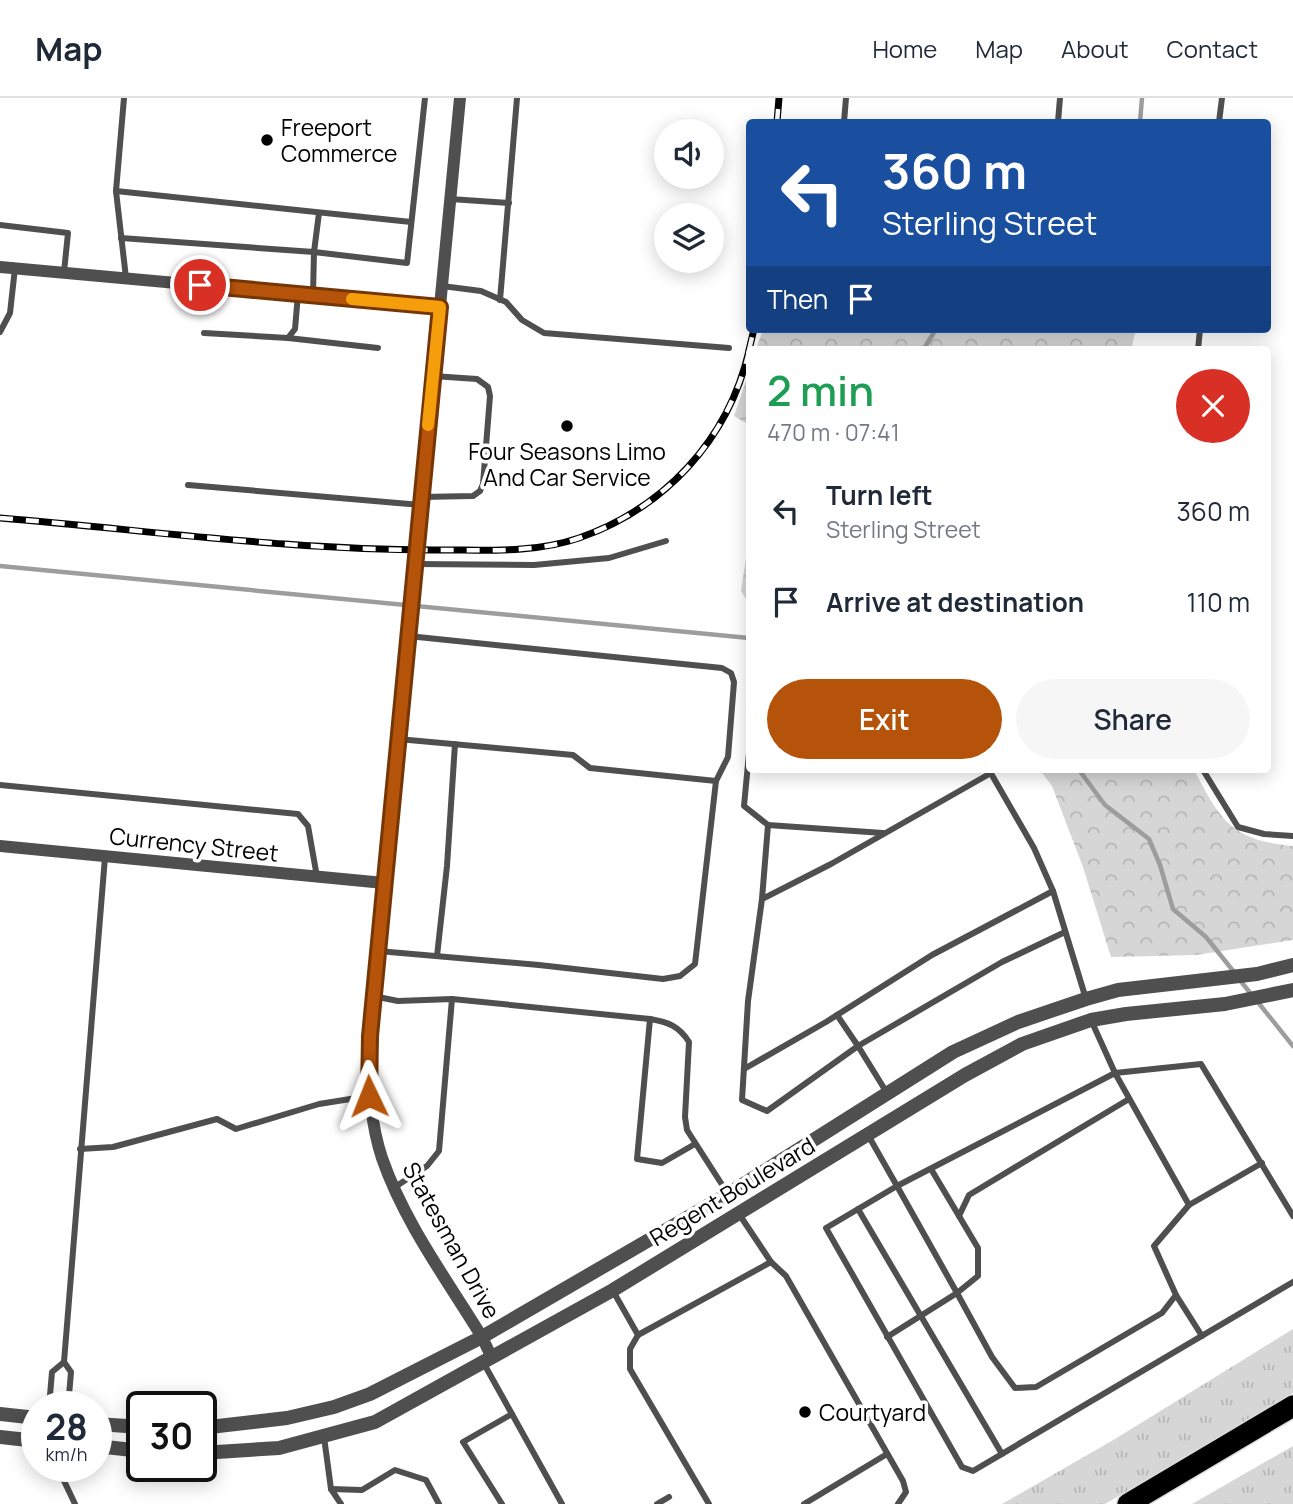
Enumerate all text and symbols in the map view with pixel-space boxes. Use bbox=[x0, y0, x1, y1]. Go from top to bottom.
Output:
text: Map bbox=[35, 26, 103, 71]
text: Home bbox=[872, 32, 937, 65]
text: Map bbox=[975, 32, 1023, 65]
text: About bbox=[1061, 32, 1129, 65]
text: Contact bbox=[1167, 32, 1258, 65]
place label: Freeport Commerce bbox=[281, 111, 397, 169]
map controls bbox=[654, 119, 724, 273]
button: sound bbox=[654, 119, 724, 189]
marker: Freeport Commerce bbox=[259, 132, 275, 148]
text: 360 m bbox=[882, 137, 1027, 204]
icon: left bbox=[767, 147, 858, 238]
text: Sterling Street bbox=[882, 201, 1097, 245]
button: layers bbox=[654, 203, 724, 273]
pin bbox=[170, 255, 230, 315]
icon: arrive bbox=[181, 266, 219, 304]
icon: arrive bbox=[842, 280, 880, 318]
text: Then bbox=[767, 281, 828, 317]
text: 2 min bbox=[767, 361, 874, 419]
button: close bbox=[1176, 369, 1250, 443]
text: 470 m · 07:41 bbox=[767, 416, 900, 448]
marker: Four Seasons Limo And Car Service bbox=[559, 418, 575, 434]
place label: Four Seasons Limo And Car Service bbox=[468, 435, 666, 493]
text: Turn left bbox=[826, 477, 933, 513]
icon: left bbox=[767, 492, 805, 530]
text: 360 m bbox=[1176, 493, 1250, 529]
text: Sterling Street bbox=[826, 513, 981, 545]
icon: arrive bbox=[767, 583, 805, 621]
text: Arrive at destination bbox=[826, 584, 1084, 620]
text: 110 m bbox=[1187, 584, 1250, 620]
button: Exit bbox=[767, 679, 1002, 759]
button: Share bbox=[1016, 679, 1250, 759]
street label: Currency Street bbox=[108, 819, 280, 869]
position arrow bbox=[332, 1059, 406, 1133]
street label: Regent Boulevard bbox=[643, 1129, 821, 1253]
street label: Statesman Drive bbox=[396, 1156, 508, 1324]
speed limit sign: 30 bbox=[126, 1391, 217, 1482]
place label: Courtyard bbox=[819, 1396, 926, 1428]
text: 28 bbox=[45, 1403, 88, 1451]
marker: Courtyard bbox=[797, 1404, 813, 1420]
text: km/h bbox=[46, 1442, 87, 1466]

